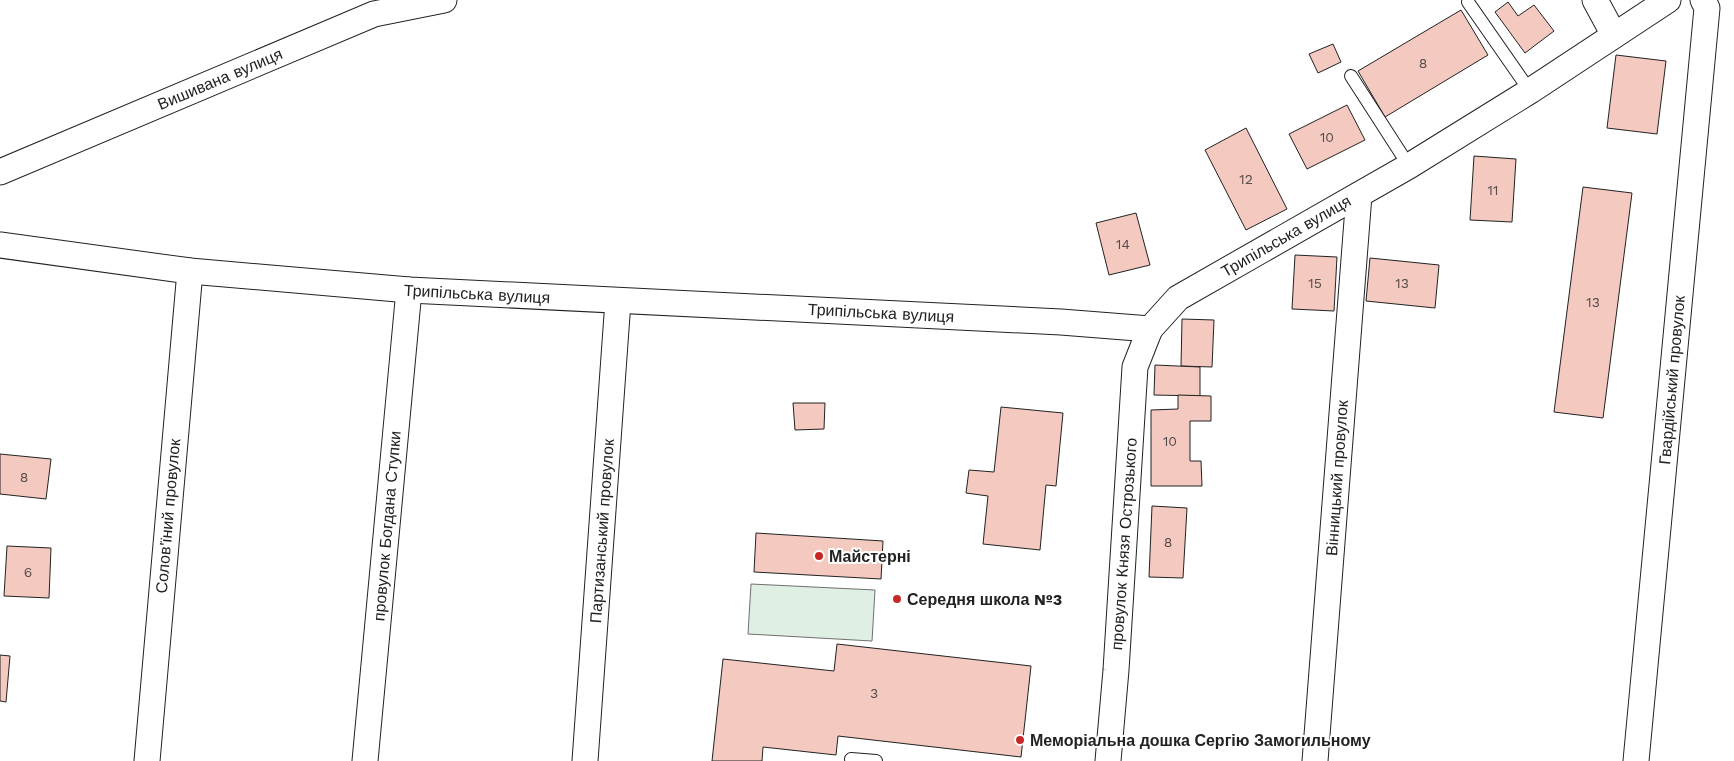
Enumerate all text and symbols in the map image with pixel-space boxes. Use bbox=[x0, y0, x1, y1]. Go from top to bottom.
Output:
street label: Вишивана вулиця bbox=[155, 44, 285, 114]
house number: 8 bbox=[1419, 55, 1427, 71]
house number: 10 bbox=[1320, 129, 1334, 145]
house number: 12 bbox=[1239, 171, 1253, 187]
house number: 11 bbox=[1488, 182, 1498, 198]
street label: Трипільська вулиця bbox=[1218, 191, 1354, 281]
house number: 14 bbox=[1116, 236, 1130, 252]
house number: 15 bbox=[1308, 275, 1322, 291]
house number: 13 bbox=[1395, 275, 1409, 291]
street label: Трипільська вулиця bbox=[403, 281, 551, 307]
house number: 13 bbox=[1586, 294, 1600, 310]
street label: Гвардійський провулок bbox=[1655, 294, 1689, 465]
street label: Трипільська вулиця bbox=[807, 300, 955, 326]
street label: Вінницький провулок bbox=[1322, 398, 1352, 557]
street label: провулок Богдана Ступки bbox=[369, 430, 405, 622]
house number: 10 bbox=[1163, 433, 1177, 449]
street label: Солов'їний провулок bbox=[152, 437, 184, 594]
street label: Партизанський провулок bbox=[586, 437, 618, 624]
street label: провулок Князя Острозького bbox=[1107, 437, 1141, 651]
house number: 8 bbox=[20, 469, 28, 485]
house number: 8 bbox=[1164, 534, 1172, 550]
place label: Майстерні bbox=[829, 547, 911, 566]
marker: Майстерні bbox=[813, 550, 825, 562]
house number: 6 bbox=[24, 564, 32, 580]
place label: Середня школа №3 bbox=[907, 590, 1062, 609]
marker: Середня школа №3 bbox=[891, 593, 903, 605]
house number: 3 bbox=[870, 685, 878, 701]
place label: Меморіальна дошка Сергію Замогильному bbox=[1030, 731, 1371, 750]
marker: Меморіальна дошка Сергію Замогильному bbox=[1014, 734, 1026, 746]

